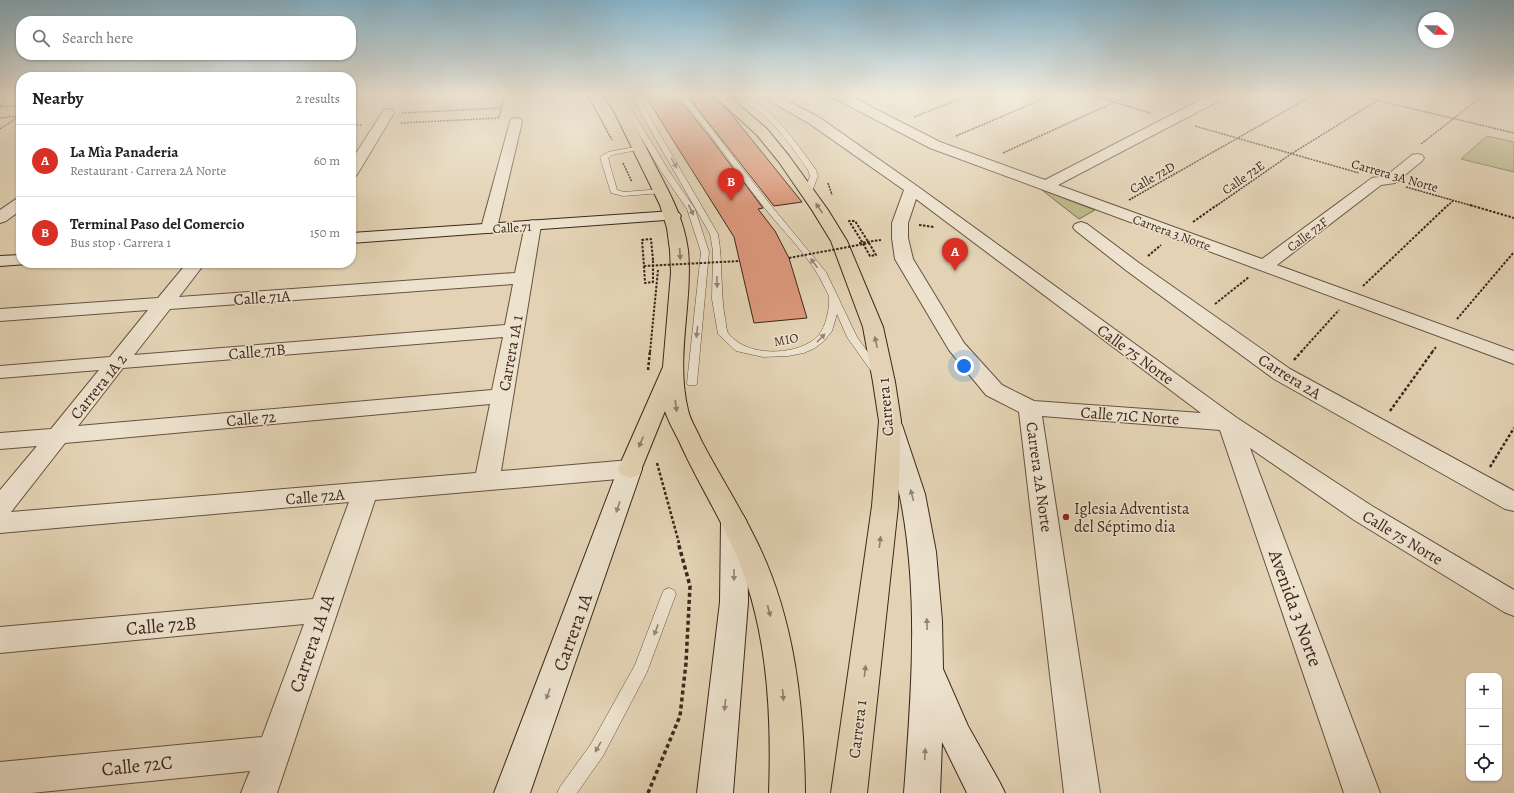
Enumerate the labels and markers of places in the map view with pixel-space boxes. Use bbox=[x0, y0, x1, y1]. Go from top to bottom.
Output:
pin: B bbox=[718, 168, 744, 201]
pin: A bbox=[942, 238, 968, 271]
place label: Iglesia Adventista del Séptimo dia bbox=[1074, 498, 1190, 538]
marker: Iglesia Adventista del Séptimo dia bbox=[1061, 512, 1071, 522]

